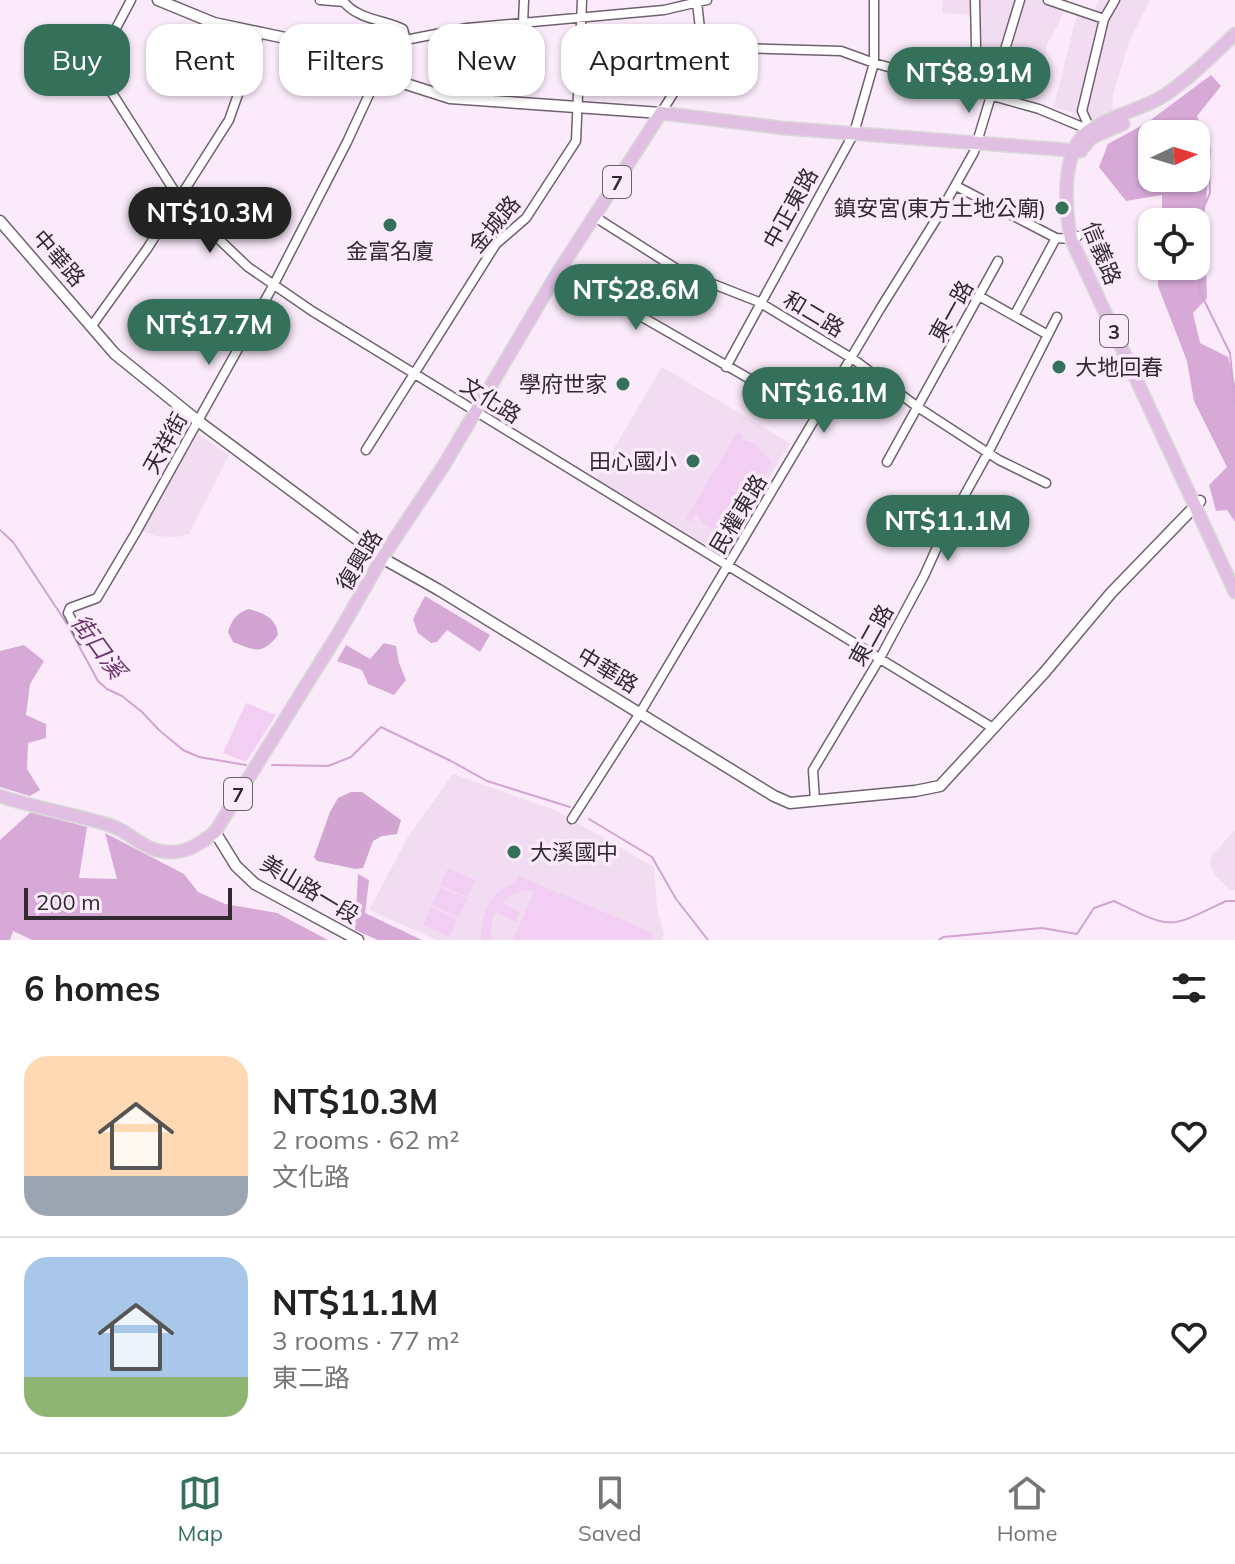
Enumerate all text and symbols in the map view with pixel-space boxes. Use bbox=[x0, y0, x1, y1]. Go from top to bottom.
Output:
chip: Buy bbox=[24, 24, 130, 96]
chip: Rent bbox=[146, 24, 263, 96]
chip: Filters bbox=[279, 24, 412, 96]
chip: New bbox=[428, 24, 545, 96]
chip: Apartment bbox=[561, 24, 758, 96]
pin: NT$8.91M bbox=[886, 47, 1052, 115]
text: NT$8.91M bbox=[905, 56, 1033, 89]
north arrow bbox=[1138, 120, 1210, 192]
map controls bbox=[1138, 120, 1210, 280]
street label: 中正東路 bbox=[756, 163, 824, 253]
road number: 7 bbox=[603, 166, 631, 198]
pin: NT$10.3M bbox=[127, 187, 293, 255]
street label: 金城路 bbox=[462, 190, 526, 258]
place label: 鎮安宮(東方土地公廟) bbox=[834, 194, 1046, 222]
text: NT$10.3M bbox=[146, 196, 274, 229]
marker: 鎮安宮(東方土地公廟) bbox=[1053, 199, 1071, 217]
button: locate bbox=[1138, 208, 1210, 280]
marker: 金富名廈 bbox=[381, 216, 399, 234]
street label: 信義路 bbox=[1077, 217, 1127, 289]
street label: 中華路 bbox=[27, 224, 91, 292]
place label: 金富名廈 bbox=[346, 237, 434, 265]
pin: NT$28.6M bbox=[553, 264, 719, 332]
text: NT$28.6M bbox=[572, 273, 700, 306]
street label: 東一路 bbox=[923, 275, 979, 347]
street label: 和二路 bbox=[778, 285, 850, 343]
pin: NT$17.7M bbox=[126, 299, 292, 367]
text: NT$17.7M bbox=[145, 308, 273, 341]
road number: 3 bbox=[1100, 315, 1128, 347]
place label: 大地回春 bbox=[1075, 353, 1163, 381]
marker: 大地回春 bbox=[1050, 358, 1068, 376]
pin: NT$16.1M bbox=[741, 367, 907, 435]
place label: 學府世家 bbox=[519, 370, 607, 398]
street label: 文化路 bbox=[456, 371, 526, 429]
marker: 學府世家 bbox=[614, 375, 632, 393]
text: NT$16.1M bbox=[760, 376, 888, 409]
street label: 天祥街 bbox=[137, 407, 193, 479]
place label: 田心國小 bbox=[589, 447, 677, 475]
marker: 田心國小 bbox=[684, 452, 702, 470]
street label: 民權東路 bbox=[703, 469, 773, 559]
pin: NT$11.1M bbox=[865, 495, 1031, 563]
text: NT$11.1M bbox=[884, 504, 1012, 537]
street label: 復興路 bbox=[330, 524, 388, 596]
street label: 東二路 bbox=[843, 599, 899, 671]
water label: 街口溪 bbox=[66, 608, 134, 686]
street label: 中華路 bbox=[572, 641, 644, 699]
road number: 7 bbox=[224, 778, 252, 810]
place label: 大溪國中 bbox=[530, 838, 618, 866]
marker: 大溪國中 bbox=[505, 843, 523, 861]
street label: 美山路一段 bbox=[256, 849, 364, 929]
scale bar bbox=[24, 884, 232, 920]
text: 200 m bbox=[36, 888, 101, 916]
icon: filters bbox=[1167, 966, 1211, 1010]
text: 6 homes bbox=[24, 967, 161, 1010]
text: NT$10.3M bbox=[272, 1080, 438, 1123]
icon: home bbox=[88, 1088, 184, 1184]
icon: heart bbox=[1167, 1114, 1211, 1158]
text: 2 rooms · 62 m² bbox=[272, 1123, 459, 1156]
text: 文化路 bbox=[272, 1160, 350, 1193]
text: NT$11.1M bbox=[272, 1281, 438, 1324]
icon: home bbox=[88, 1289, 184, 1385]
icon: heart bbox=[1167, 1315, 1211, 1359]
text: 3 rooms · 77 m² bbox=[272, 1324, 459, 1357]
text: 東二路 bbox=[272, 1361, 350, 1394]
tab: Map bbox=[178, 1471, 223, 1547]
tab: Saved bbox=[578, 1471, 642, 1547]
tab: Home bbox=[997, 1471, 1057, 1547]

